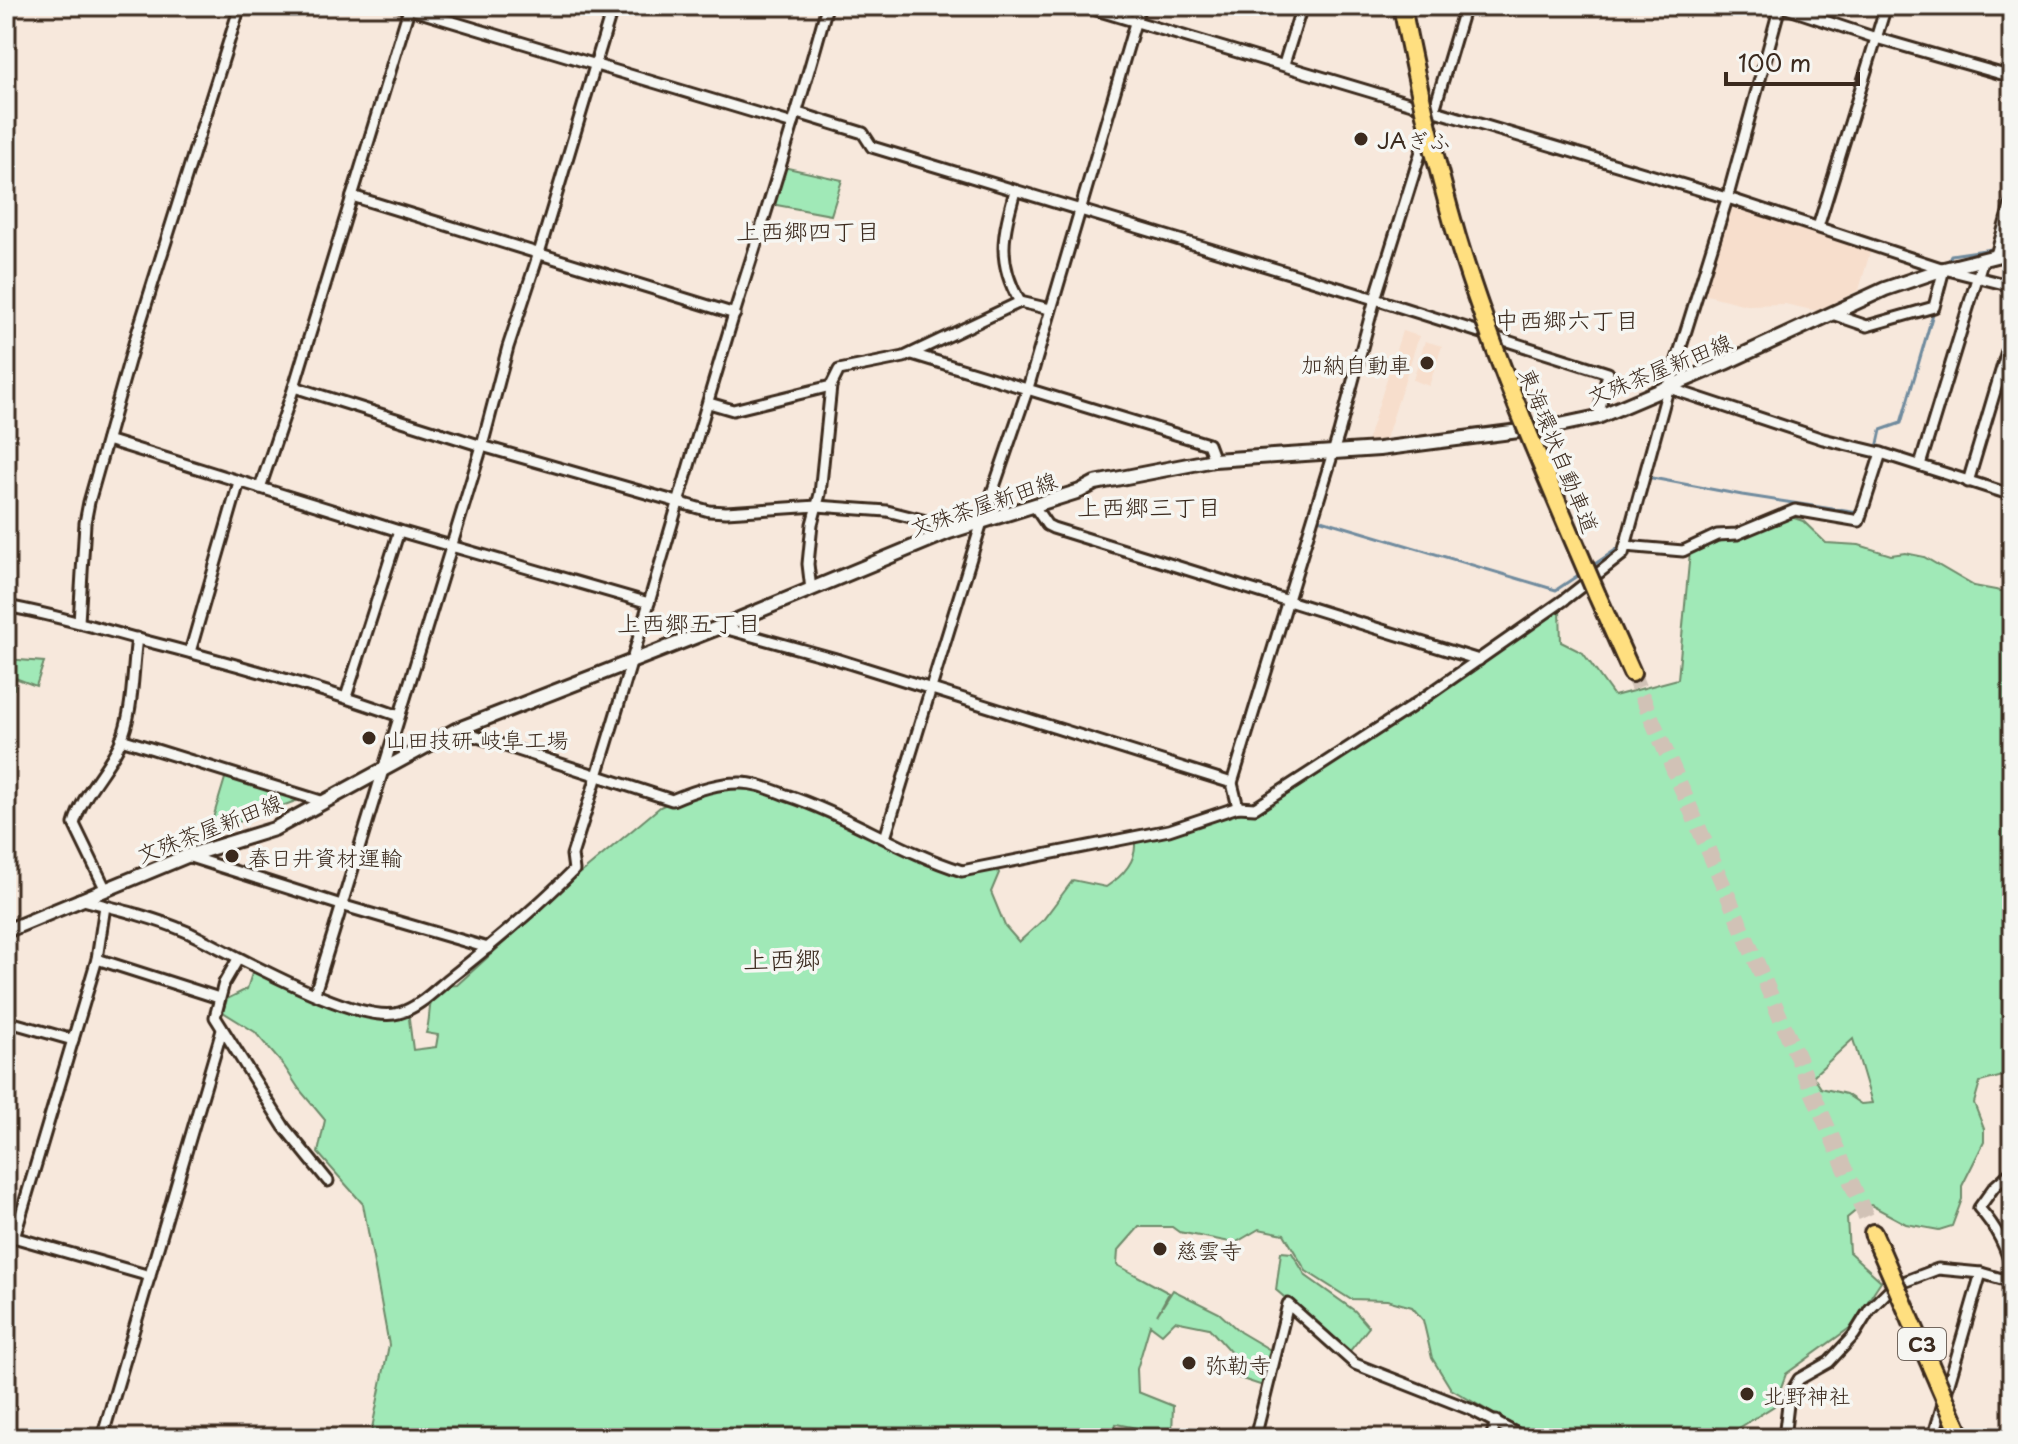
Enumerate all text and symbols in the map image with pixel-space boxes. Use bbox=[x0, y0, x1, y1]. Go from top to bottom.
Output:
scale bar bbox=[1726, 36, 1858, 86]
text: 100 m bbox=[1738, 44, 1811, 80]
place label: JAぎふ bbox=[1377, 123, 1451, 156]
marker: JAぎふ bbox=[1352, 130, 1370, 148]
district label: 上西郷四丁目 bbox=[736, 212, 880, 248]
district label: 中西郷六丁目 bbox=[1495, 301, 1639, 337]
street label: 文殊茶屋新田線 bbox=[1581, 324, 1737, 412]
place label: 加納自動車 bbox=[1301, 347, 1411, 380]
marker: 加納自動車 bbox=[1418, 354, 1436, 372]
street label: 東海環状自動車道 bbox=[1512, 362, 1608, 538]
street label: 文殊茶屋新田線 bbox=[905, 462, 1061, 544]
district label: 上西郷三丁目 bbox=[1077, 488, 1221, 524]
district label: 上西郷五丁目 bbox=[617, 604, 761, 640]
place label: 山田技研 岐阜工場 bbox=[385, 722, 568, 755]
marker: 山田技研 岐阜工場 bbox=[360, 729, 378, 747]
street label: 文殊茶屋新田線 bbox=[131, 784, 287, 870]
place label: 春日井資材運輸 bbox=[248, 840, 402, 873]
marker: 春日井資材運輸 bbox=[223, 847, 241, 865]
district label: 上西郷 bbox=[743, 939, 821, 978]
place label: 慈雲寺 bbox=[1176, 1233, 1242, 1266]
marker: 慈雲寺 bbox=[1151, 1240, 1169, 1258]
road number: C3 bbox=[1898, 1328, 1946, 1360]
place label: 弥勒寺 bbox=[1205, 1347, 1271, 1380]
marker: 弥勒寺 bbox=[1180, 1354, 1198, 1372]
place label: 北野神社 bbox=[1763, 1378, 1851, 1411]
marker: 北野神社 bbox=[1738, 1385, 1756, 1403]

